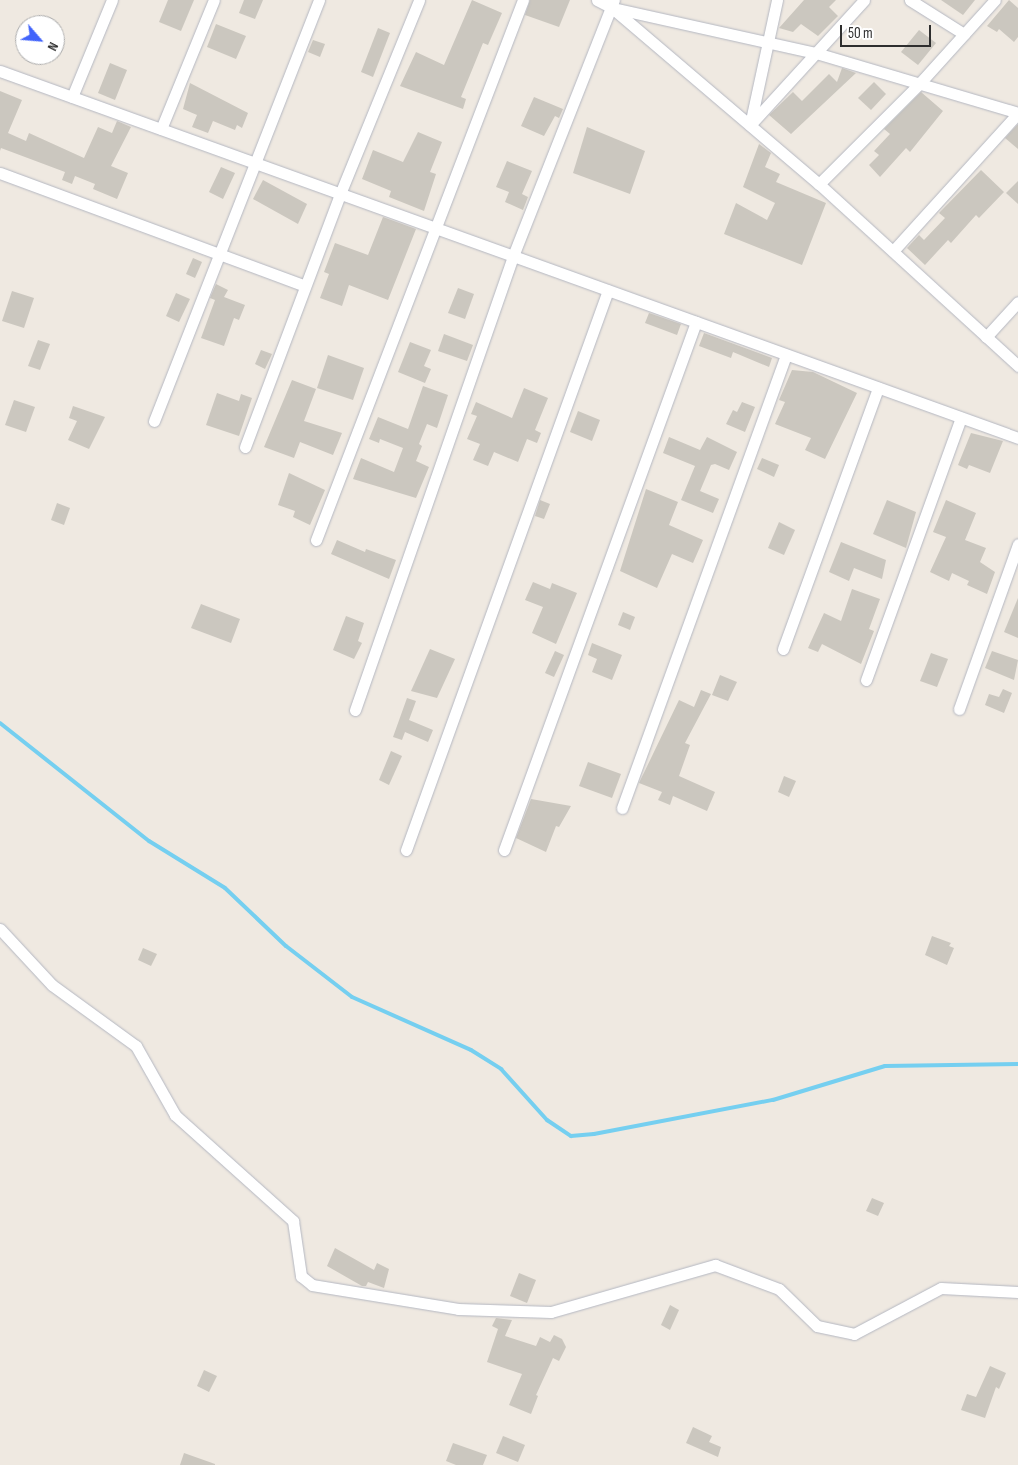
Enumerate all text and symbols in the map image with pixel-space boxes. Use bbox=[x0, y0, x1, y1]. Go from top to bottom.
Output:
north arrow bbox=[15, 15, 65, 65]
scale bar bbox=[843, 15, 934, 47]
text: 50 m bbox=[848, 24, 873, 43]
text: N bbox=[44, 39, 62, 54]

